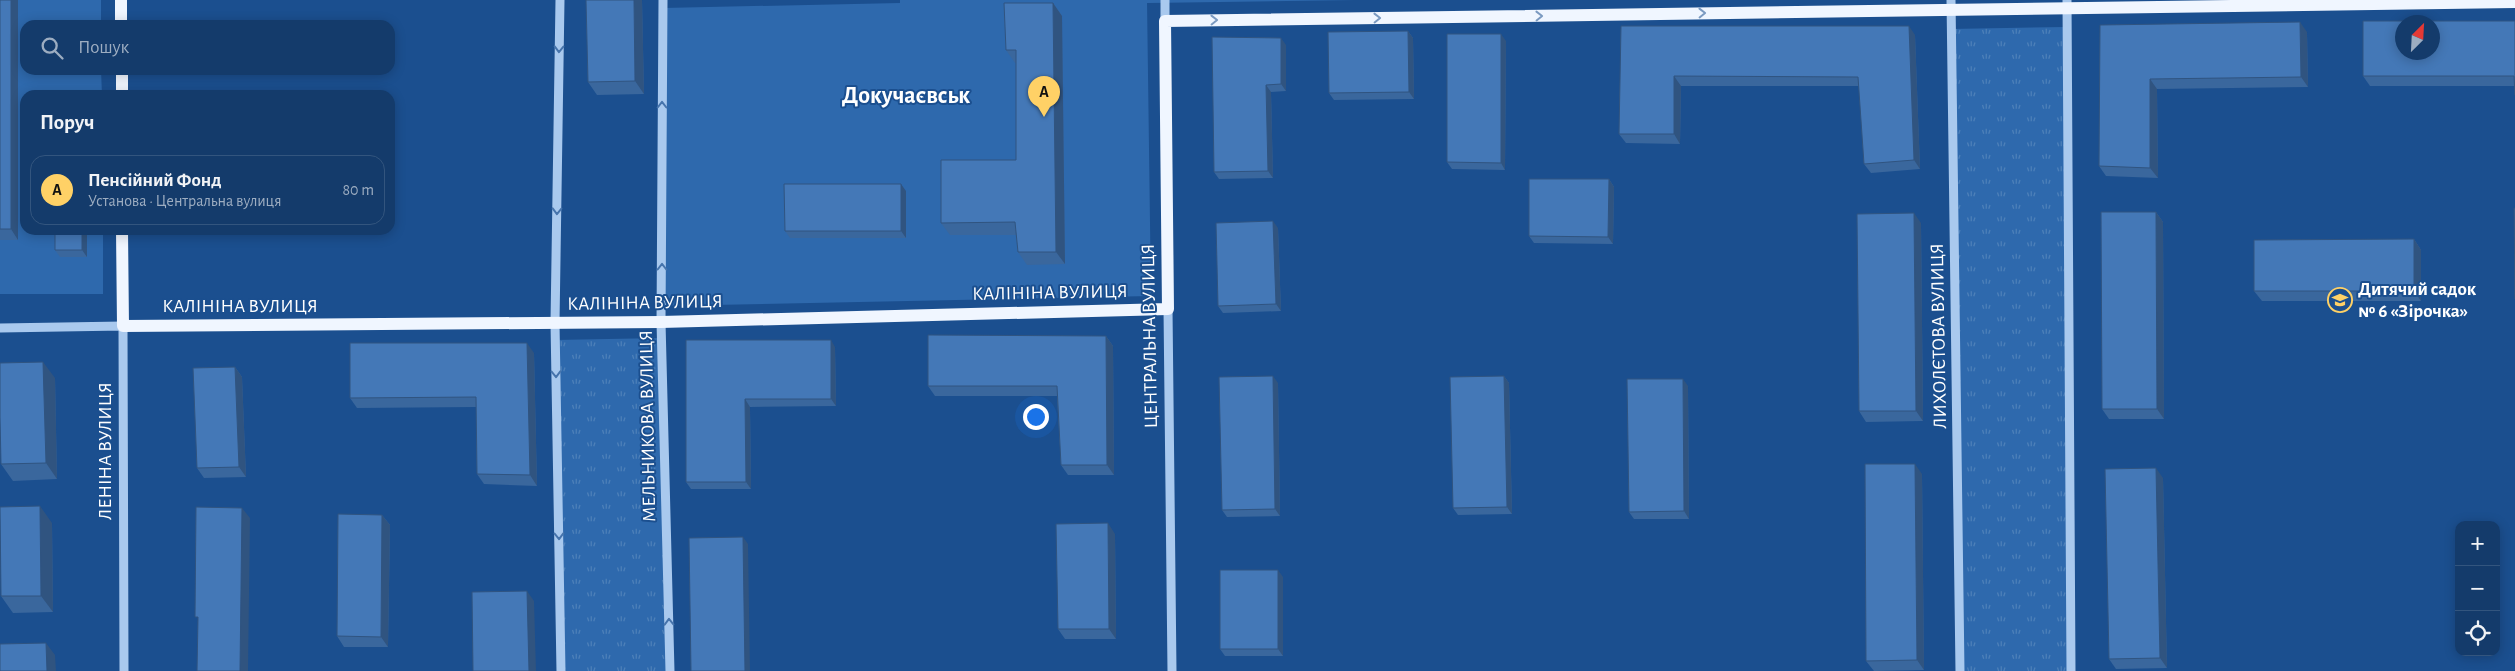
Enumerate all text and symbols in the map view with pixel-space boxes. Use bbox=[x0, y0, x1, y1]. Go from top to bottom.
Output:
one-way arrow bbox=[1698, 8, 1706, 19]
one-way arrow bbox=[1536, 11, 1543, 21]
one-way arrow bbox=[1373, 13, 1381, 23]
one-way arrow bbox=[1210, 15, 1218, 25]
north arrow bbox=[2395, 15, 2440, 60]
search box bbox=[20, 20, 395, 75]
icon: search bbox=[38, 34, 66, 62]
text: Пошук bbox=[78, 38, 129, 57]
one-way arrow bbox=[554, 45, 564, 53]
pin: A bbox=[1028, 76, 1060, 117]
district label: Докучаєвськ bbox=[842, 84, 970, 108]
one-way arrow bbox=[657, 101, 667, 108]
text: Поруч bbox=[40, 112, 94, 133]
text: Пенсійний Фонд bbox=[88, 171, 222, 190]
text: A bbox=[52, 182, 62, 198]
text: 80 m bbox=[343, 182, 374, 198]
text: Установа · Центральна вулиця bbox=[88, 193, 281, 209]
one-way arrow bbox=[552, 208, 562, 215]
street label: ЦЕНТРАЛЬНА ВУЛИЦЯ bbox=[1139, 243, 1161, 429]
street label: ЛИХОЛЄТОВА ВУЛИЦЯ bbox=[1928, 243, 1950, 429]
one-way arrow bbox=[657, 263, 667, 271]
place label: Дитячий садок № 6 «Зірочка» bbox=[2358, 280, 2477, 321]
street label: КАЛІНІНА ВУЛИЦЯ bbox=[972, 282, 1128, 304]
school or university icon: Дитячий садок № 6 «Зірочка» bbox=[2327, 287, 2353, 313]
street label: КАЛІНІНА ВУЛИЦЯ bbox=[567, 292, 723, 314]
street label: КАЛІНІНА ВУЛИЦЯ bbox=[162, 297, 318, 316]
street label: МЕЛЬНИКОВА ВУЛИЦЯ bbox=[637, 330, 659, 522]
one-way arrow bbox=[551, 370, 561, 378]
street label: ЛЕНІНА ВУЛИЦЯ bbox=[96, 382, 115, 520]
your location bbox=[1023, 404, 1049, 430]
map controls bbox=[2455, 521, 2500, 656]
button: + bbox=[2455, 521, 2500, 566]
one-way arrow bbox=[554, 532, 564, 540]
button: − bbox=[2455, 566, 2500, 611]
button: locate bbox=[2455, 611, 2500, 656]
one-way arrow bbox=[664, 618, 674, 626]

